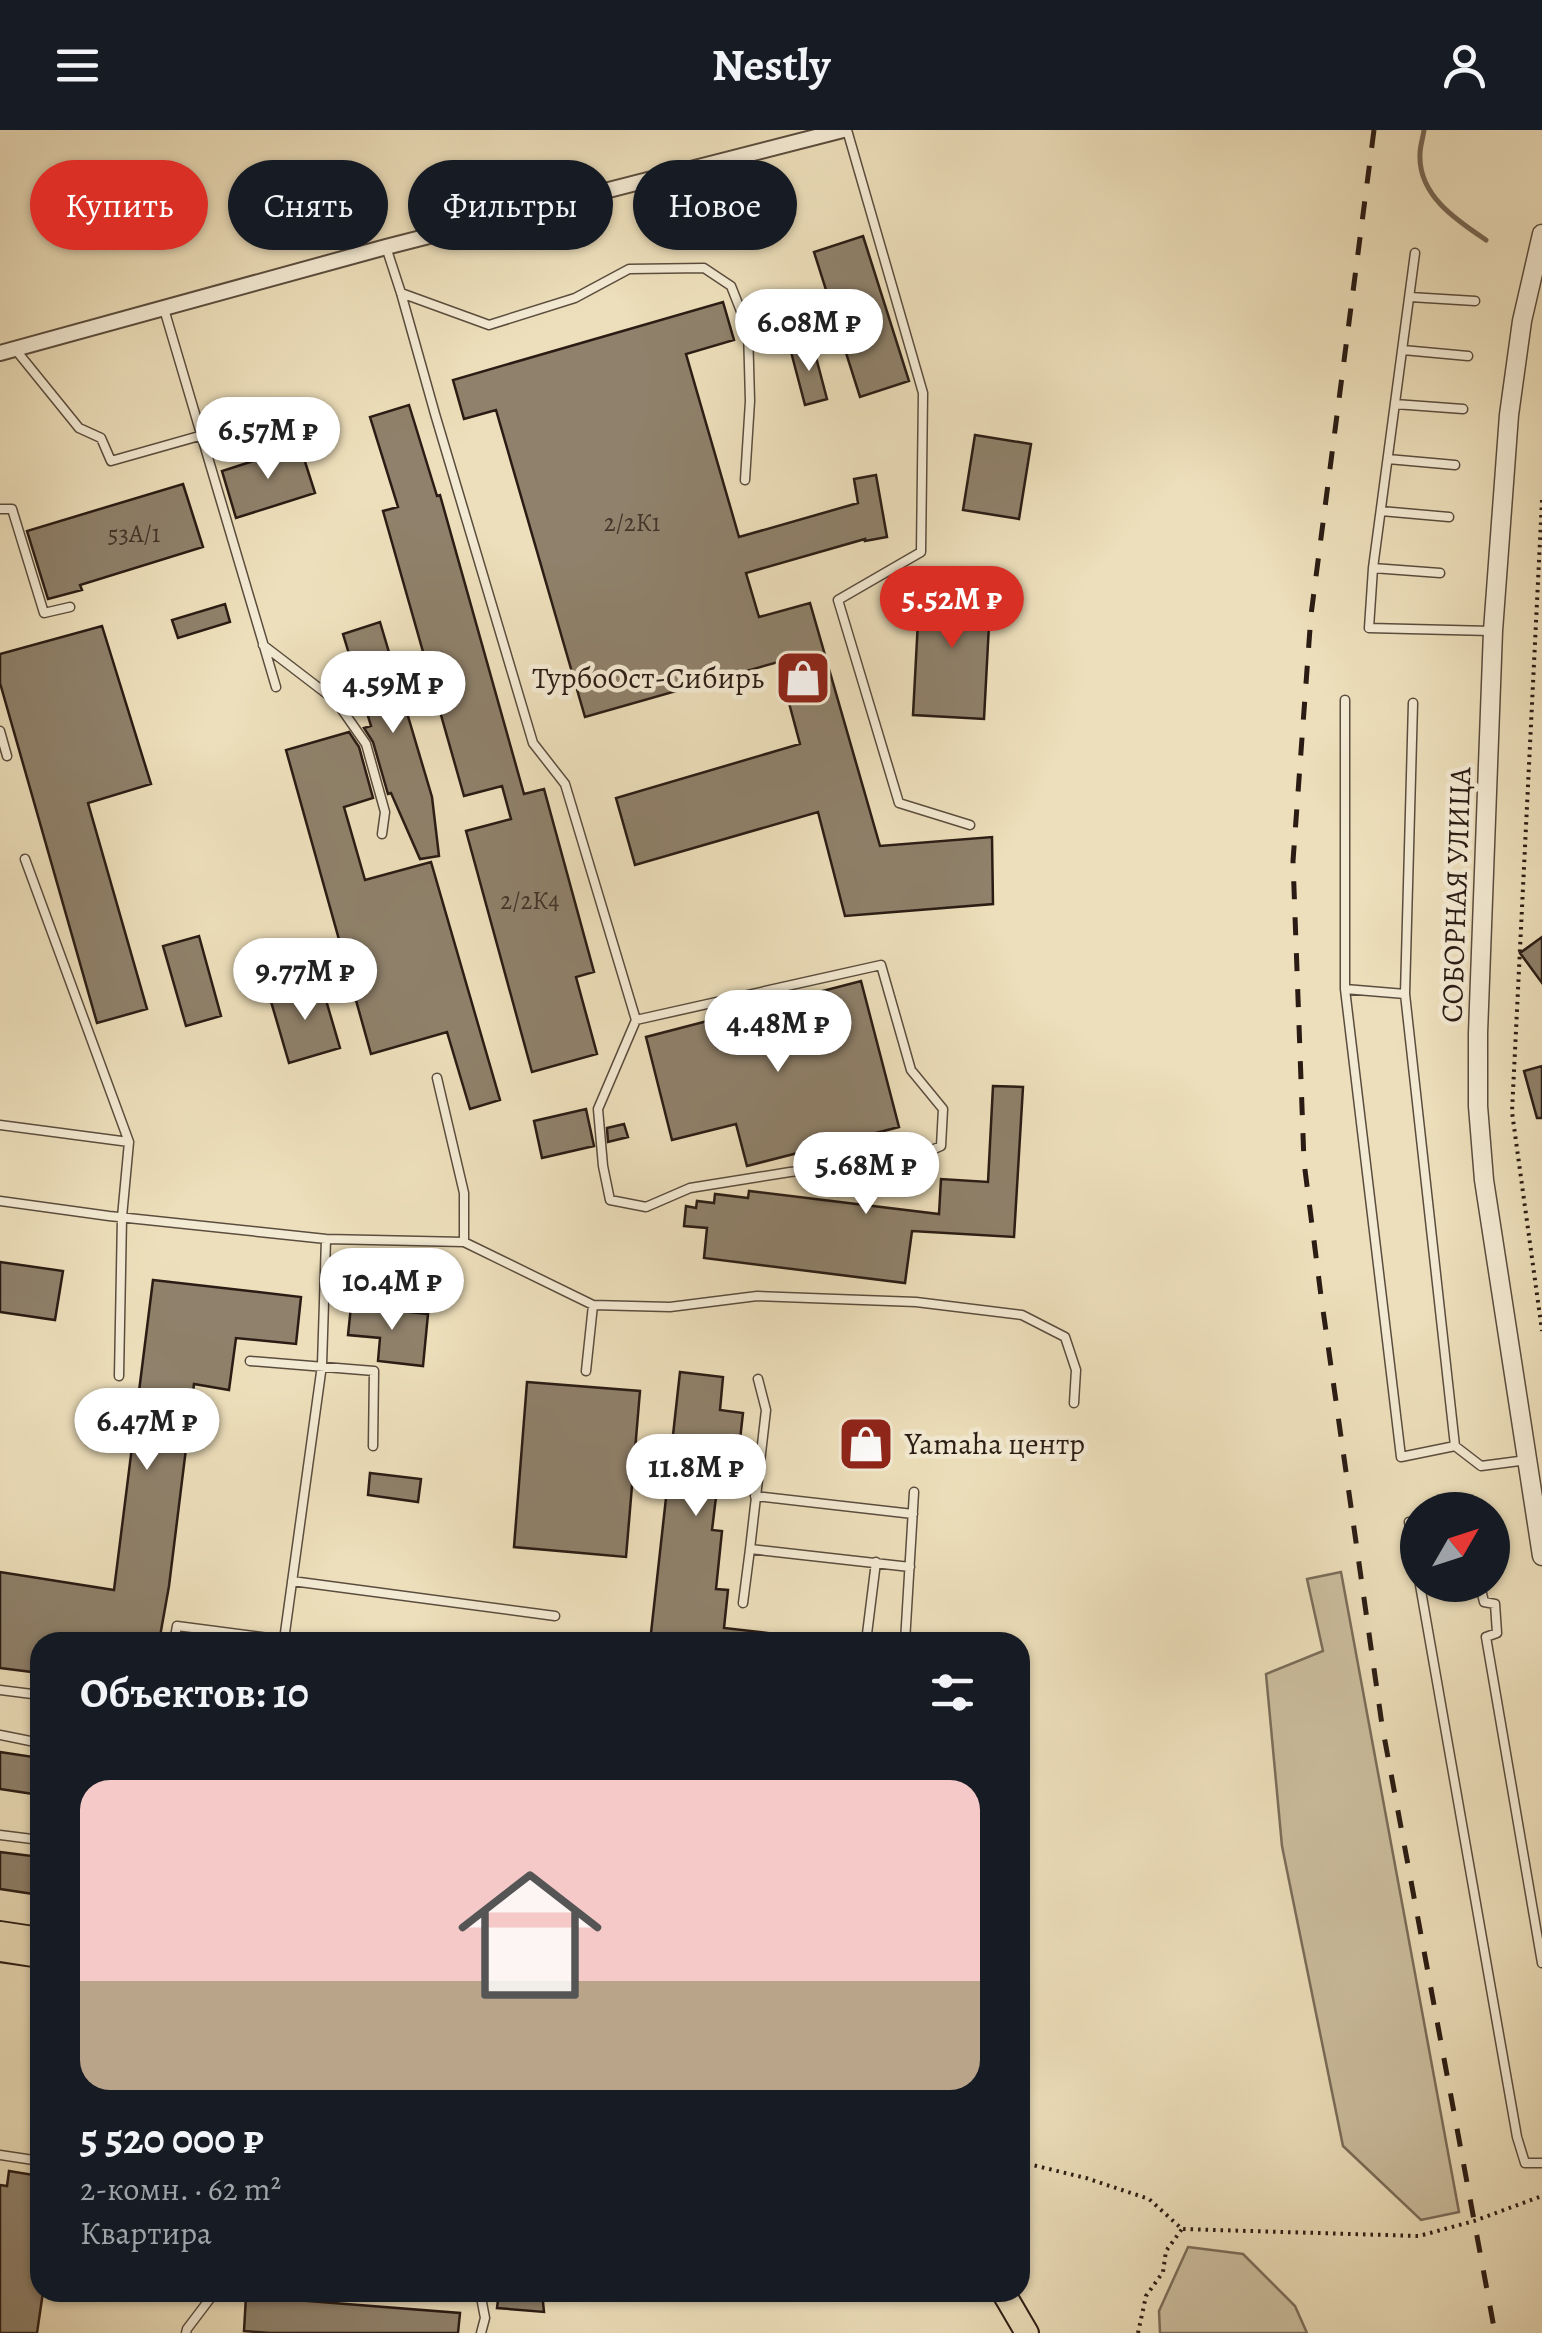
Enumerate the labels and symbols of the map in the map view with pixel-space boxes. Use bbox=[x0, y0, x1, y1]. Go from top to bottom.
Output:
pin: 6.08M ₽ bbox=[717, 289, 901, 374]
pin: 6.57M ₽ bbox=[176, 397, 360, 482]
house number: 2/2К1 bbox=[604, 506, 660, 540]
house number: 53А/1 bbox=[108, 517, 160, 551]
pin: 5.52M ₽ bbox=[860, 566, 1044, 651]
shop icon: ТурбоОст-Сибирь bbox=[773, 648, 833, 708]
pin: 4.59M ₽ bbox=[301, 651, 485, 736]
place label: ТурбоОст-Сибирь bbox=[532, 658, 764, 698]
street label: СОБОРНАЯ УЛИЦА bbox=[1432, 766, 1480, 1023]
house number: 2/2К4 bbox=[500, 884, 560, 918]
pin: 9.77M ₽ bbox=[213, 938, 397, 1023]
pin: 4.48M ₽ bbox=[686, 990, 870, 1075]
pin: 5.68M ₽ bbox=[774, 1132, 958, 1217]
pin: 10.4M ₽ bbox=[300, 1248, 484, 1333]
pin: 6.47M ₽ bbox=[55, 1388, 239, 1473]
shop icon: Yamaha центр bbox=[836, 1414, 896, 1474]
place label: Yamaha центр bbox=[904, 1424, 1085, 1464]
pin: 11.8M ₽ bbox=[604, 1434, 788, 1519]
north arrow bbox=[1400, 1492, 1510, 1602]

